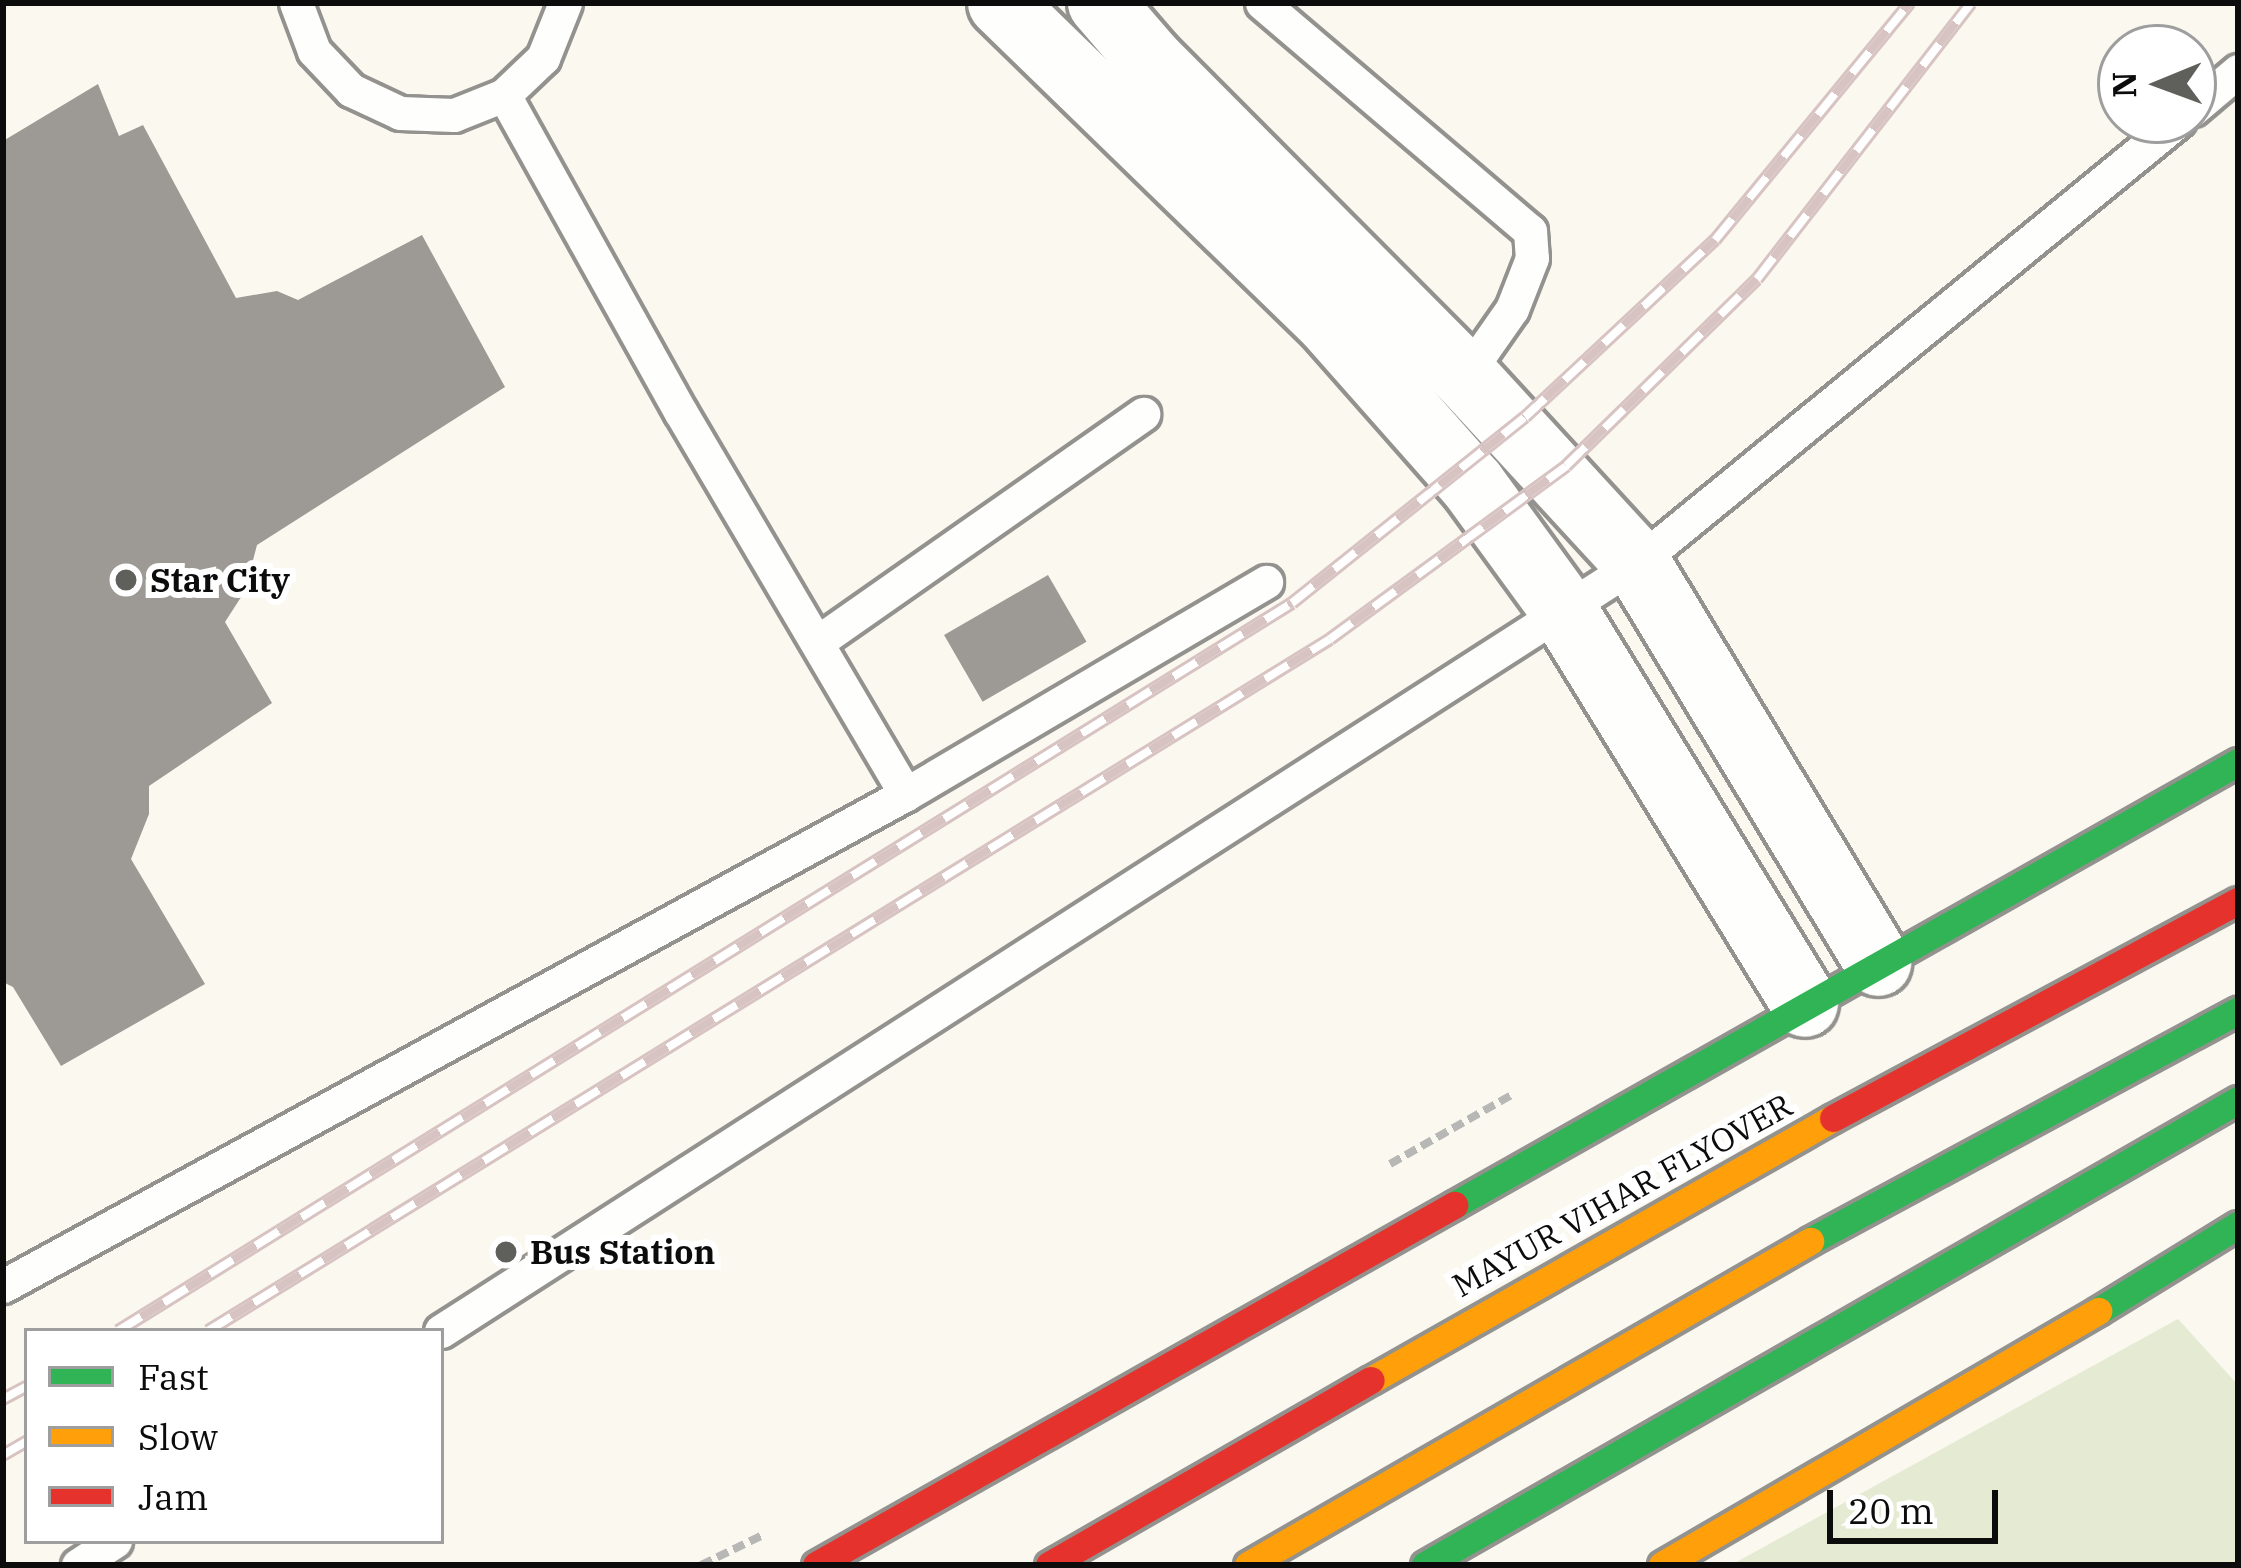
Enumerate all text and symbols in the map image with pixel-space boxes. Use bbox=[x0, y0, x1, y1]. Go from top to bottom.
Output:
north arrow bbox=[2097, 24, 2217, 144]
text: N bbox=[2102, 71, 2145, 98]
place label: Star City bbox=[150, 560, 290, 600]
marker: Star City bbox=[113, 567, 139, 593]
street label: MAYUR VIHAR FLYOVER bbox=[1445, 1085, 1799, 1305]
place label: Bus Station bbox=[530, 1232, 715, 1272]
marker: Bus Station bbox=[493, 1239, 519, 1265]
legend bbox=[24, 1328, 444, 1544]
text: Fast bbox=[138, 1353, 209, 1400]
text: Slow bbox=[138, 1413, 218, 1460]
scale bar bbox=[1833, 1466, 2004, 1540]
text: Jam bbox=[138, 1473, 208, 1520]
text: 20 m bbox=[1848, 1487, 1934, 1534]

